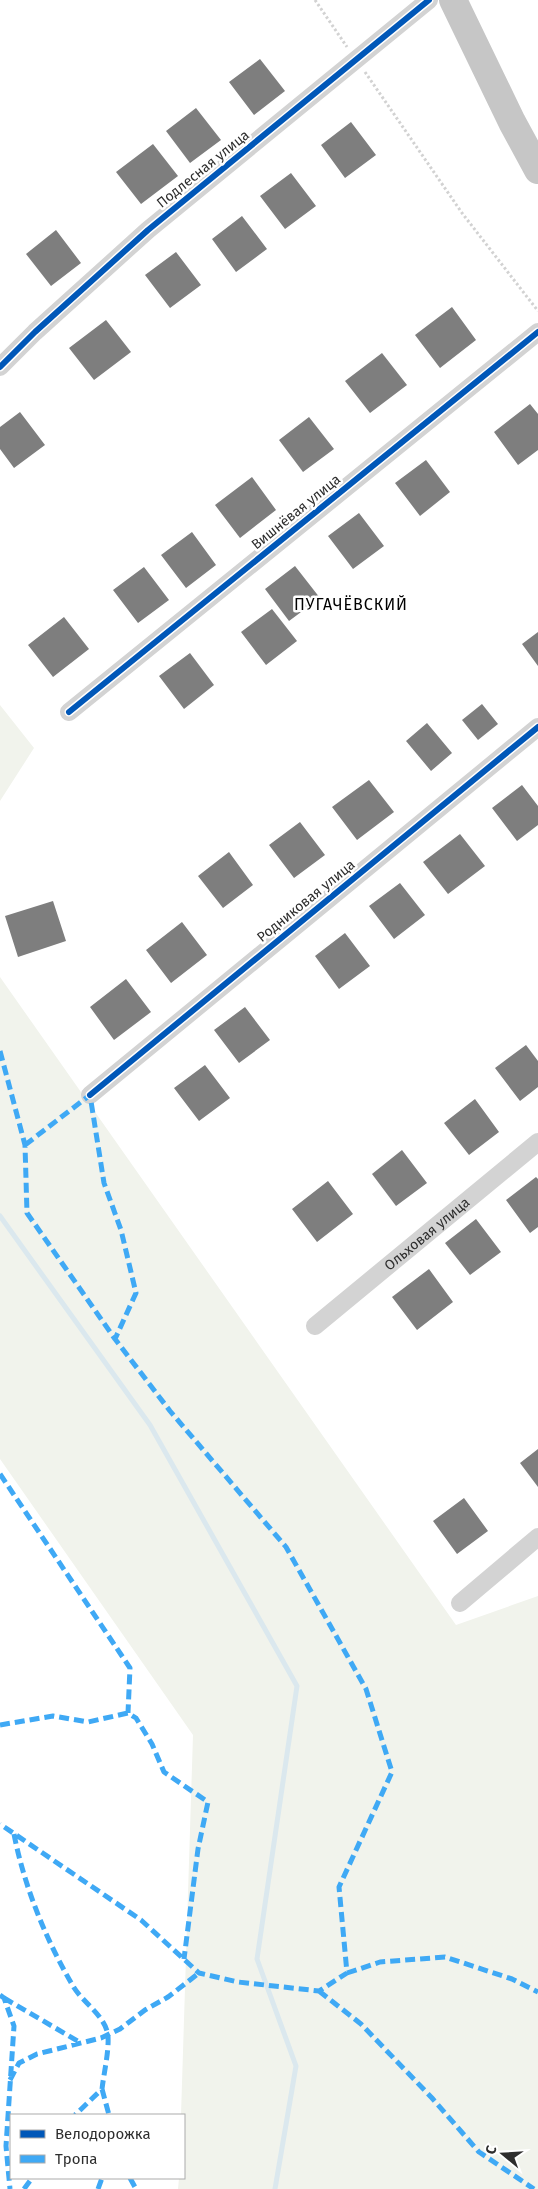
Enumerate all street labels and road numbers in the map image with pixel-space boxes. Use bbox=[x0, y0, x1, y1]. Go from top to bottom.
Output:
street label: Подлесная улица bbox=[153, 126, 253, 212]
street label: Вишнёвая улица bbox=[248, 471, 344, 553]
street label: Родниковая улица bbox=[253, 856, 359, 946]
street label: Ольховая улица bbox=[381, 1194, 473, 1274]

